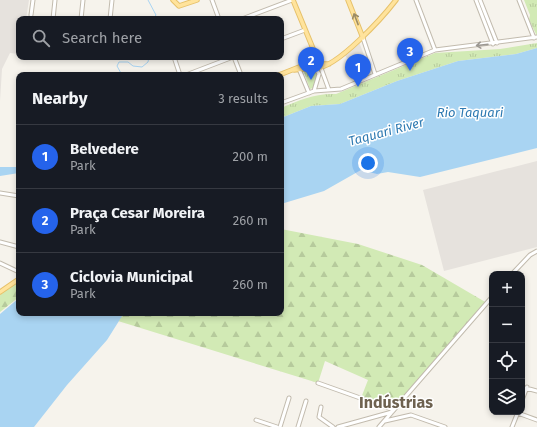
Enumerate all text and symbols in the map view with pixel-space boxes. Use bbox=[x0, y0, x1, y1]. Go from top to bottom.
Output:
one-way arrow bbox=[351, 13, 359, 25]
search box bbox=[16, 16, 284, 60]
icon: search bbox=[30, 27, 52, 49]
text: Search here bbox=[62, 29, 142, 47]
pin: 3 bbox=[397, 38, 423, 71]
one-way arrow bbox=[475, 41, 488, 49]
pin: 2 bbox=[298, 47, 324, 80]
pin: 1 bbox=[345, 54, 371, 87]
text: Nearby bbox=[32, 88, 87, 109]
text: 3 results bbox=[218, 91, 268, 106]
water label: Rio Taquari bbox=[437, 105, 504, 120]
water label: Taquari River bbox=[347, 114, 426, 149]
text: Belvedere bbox=[70, 140, 139, 158]
text: 1 bbox=[42, 149, 48, 164]
text: 200 m bbox=[232, 149, 268, 164]
your location bbox=[358, 153, 378, 173]
text: Park bbox=[70, 158, 96, 173]
text: Praça Cesar Moreira bbox=[70, 204, 205, 222]
text: 2 bbox=[42, 213, 48, 228]
text: 260 m bbox=[233, 213, 268, 228]
text: Park bbox=[70, 222, 96, 237]
text: Ciclovia Municipal bbox=[70, 268, 193, 286]
map controls bbox=[489, 271, 525, 415]
button: + bbox=[489, 271, 525, 307]
text: 3 bbox=[42, 277, 48, 292]
text: 260 m bbox=[233, 277, 268, 292]
text: Park bbox=[70, 286, 96, 301]
button: − bbox=[489, 307, 525, 343]
button: locate bbox=[489, 343, 525, 379]
button: layers bbox=[489, 379, 525, 415]
district label: Indústrias bbox=[359, 393, 433, 412]

